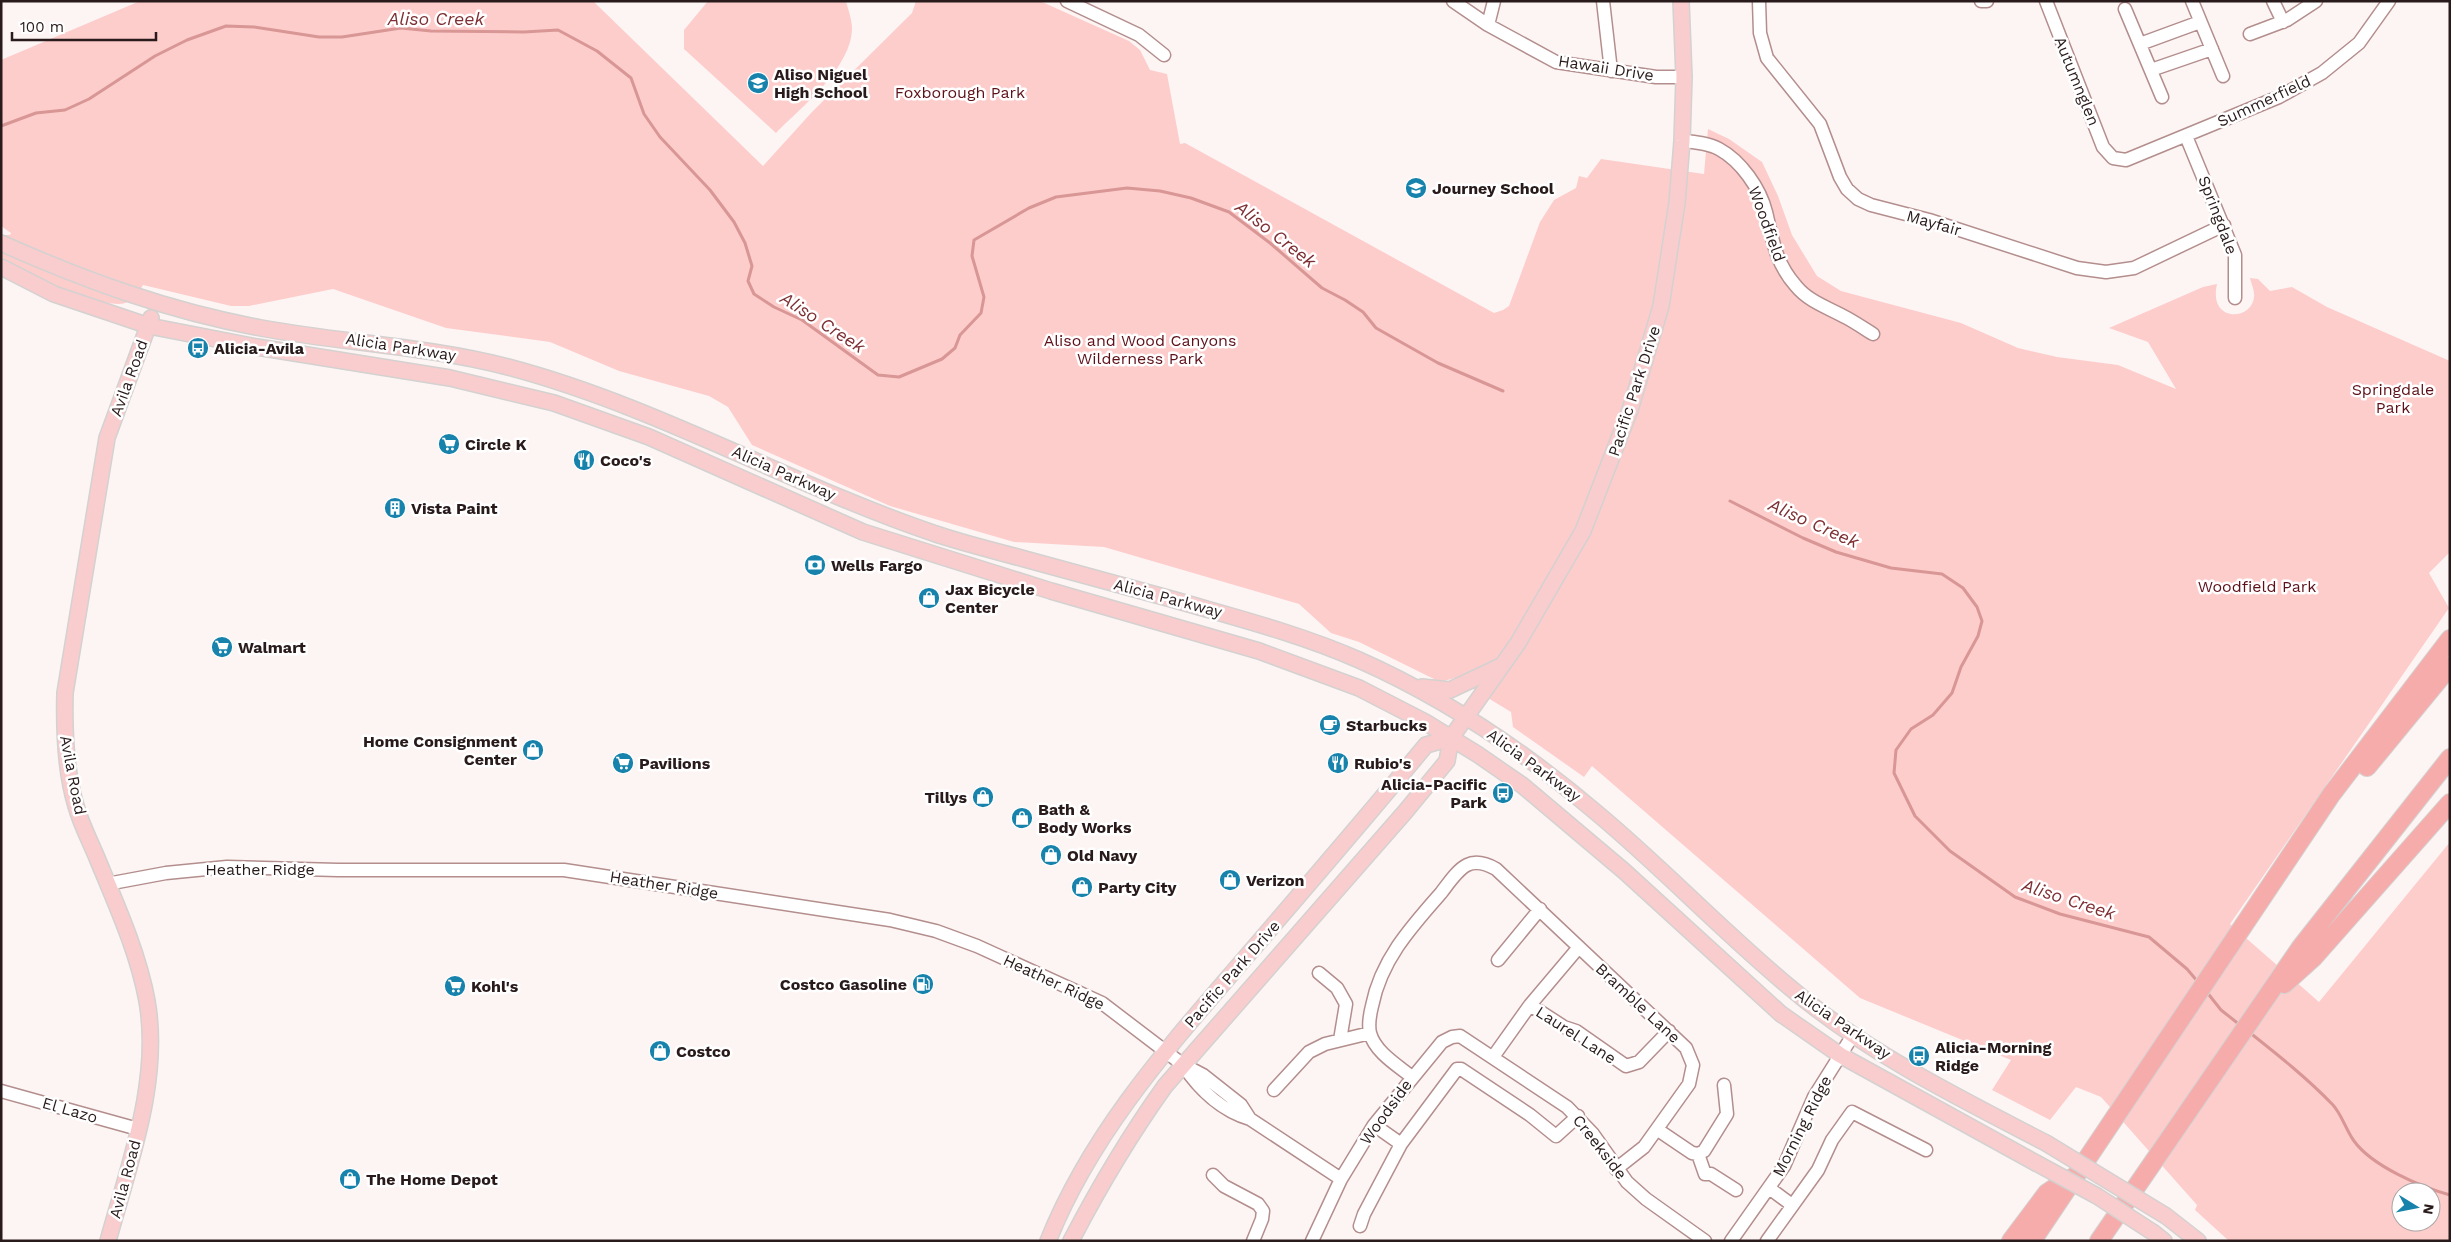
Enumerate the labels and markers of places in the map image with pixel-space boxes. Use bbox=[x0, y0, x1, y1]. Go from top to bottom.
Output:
place label: Aliso Niguel High School bbox=[774, 65, 868, 102]
school or university icon: Aliso Niguel High School bbox=[746, 71, 770, 95]
school or university icon: Journey School bbox=[1404, 176, 1428, 200]
place label: Journey School bbox=[1432, 179, 1555, 198]
bus stop icon: Alicia-Avila bbox=[186, 336, 210, 360]
place label: Alicia-Avila bbox=[214, 339, 305, 358]
supermarket icon: Circle K bbox=[437, 432, 461, 456]
place label: Circle K bbox=[465, 435, 527, 454]
restaurant icon: Coco's bbox=[572, 448, 596, 472]
place label: Coco's bbox=[600, 451, 652, 470]
building icon: Vista Paint bbox=[383, 496, 407, 520]
place label: Vista Paint bbox=[411, 499, 497, 518]
bank icon: Wells Fargo bbox=[803, 553, 827, 577]
place label: Wells Fargo bbox=[831, 556, 923, 575]
place label: Jax Bicycle Center bbox=[945, 580, 1035, 617]
shop icon: Jax Bicycle Center bbox=[917, 586, 941, 610]
supermarket icon: Walmart bbox=[210, 635, 234, 659]
place label: Walmart bbox=[238, 638, 306, 657]
cafe icon: Starbucks bbox=[1318, 713, 1342, 737]
place label: Starbucks bbox=[1346, 716, 1427, 735]
place label: Home Consignment Center bbox=[363, 732, 517, 769]
shop icon: Home Consignment Center bbox=[521, 738, 545, 762]
supermarket icon: Pavilions bbox=[611, 751, 635, 775]
restaurant icon: Rubio's bbox=[1326, 751, 1350, 775]
place label: Pavilions bbox=[639, 754, 711, 773]
place label: Rubio's bbox=[1354, 754, 1412, 773]
place label: Alicia-Pacific Park bbox=[1381, 775, 1487, 812]
bus stop icon: Alicia-Pacific Park bbox=[1491, 781, 1515, 805]
shop icon: Tillys bbox=[971, 785, 995, 809]
place label: Tillys bbox=[925, 788, 967, 807]
place label: Bath & Body Works bbox=[1038, 800, 1132, 837]
shop icon: Bath & Body Works bbox=[1010, 806, 1034, 830]
shop icon: Old Navy bbox=[1039, 843, 1063, 867]
place label: Old Navy bbox=[1067, 846, 1138, 865]
shop icon: Verizon bbox=[1218, 868, 1242, 892]
place label: Verizon bbox=[1246, 871, 1305, 890]
shop icon: Party City bbox=[1070, 875, 1094, 899]
place label: Party City bbox=[1098, 878, 1177, 897]
fuel station icon: Costco Gasoline bbox=[911, 972, 935, 996]
supermarket icon: Kohl's bbox=[443, 974, 467, 998]
place label: Costco Gasoline bbox=[780, 975, 907, 994]
place label: Kohl's bbox=[471, 977, 519, 996]
place label: Alicia-Morning Ridge bbox=[1935, 1038, 2051, 1075]
shop icon: Costco bbox=[648, 1039, 672, 1063]
place label: Costco bbox=[676, 1042, 731, 1061]
bus stop icon: Alicia-Morning Ridge bbox=[1907, 1044, 1931, 1068]
shop icon: The Home Depot bbox=[338, 1167, 362, 1191]
place label: The Home Depot bbox=[366, 1170, 498, 1189]

